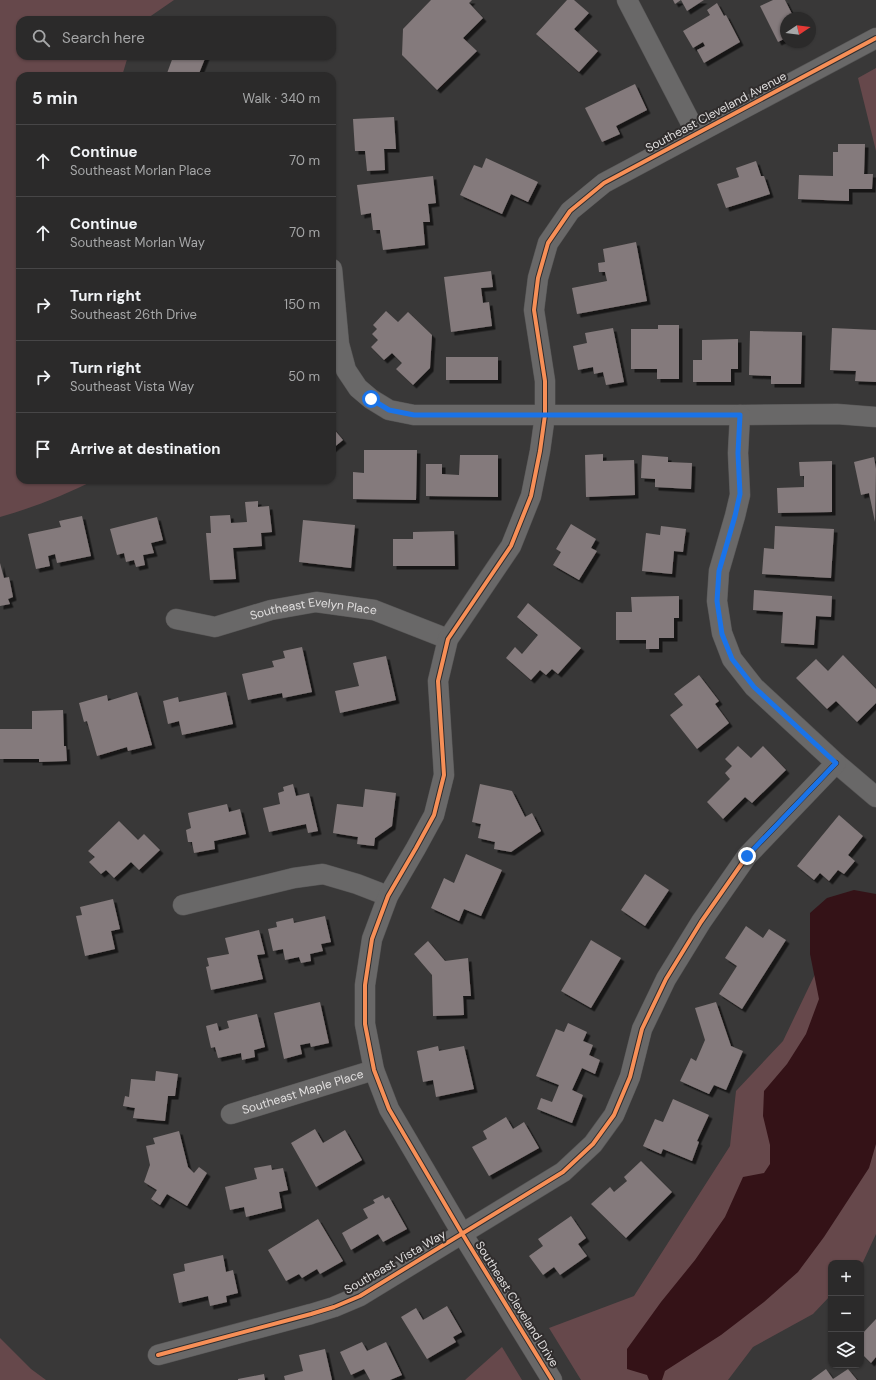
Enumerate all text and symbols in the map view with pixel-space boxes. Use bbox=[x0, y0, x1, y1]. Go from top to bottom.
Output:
north arrow bbox=[780, 12, 816, 48]
search box bbox=[16, 16, 336, 60]
icon: search bbox=[30, 27, 52, 49]
text: Search here bbox=[62, 28, 145, 48]
street label: Southeast Cleveland Avenue bbox=[643, 68, 790, 156]
text: 5 min bbox=[32, 87, 78, 109]
text: Walk · 340 m bbox=[243, 90, 320, 107]
text: Continue bbox=[70, 142, 138, 162]
icon: ahead bbox=[32, 150, 54, 172]
text: 70 m bbox=[289, 152, 320, 169]
text: Southeast Morlan Place bbox=[70, 162, 211, 179]
text: Continue bbox=[70, 214, 138, 234]
icon: ahead bbox=[32, 222, 54, 244]
text: 70 m bbox=[289, 224, 320, 241]
text: Southeast Morlan Way bbox=[70, 234, 205, 251]
text: Turn right bbox=[70, 286, 141, 306]
icon: right bbox=[32, 294, 54, 316]
text: 150 m bbox=[284, 296, 320, 313]
text: Southeast 26th Drive bbox=[70, 306, 197, 323]
text: Turn right bbox=[70, 358, 141, 378]
icon: right bbox=[32, 366, 54, 388]
text: 50 m bbox=[288, 368, 320, 385]
text: Southeast Vista Way bbox=[70, 378, 194, 395]
route start bbox=[362, 390, 380, 408]
icon: arrive bbox=[32, 438, 54, 460]
text: Arrive at destination bbox=[70, 439, 221, 459]
street label: Southeast Evelyn Place bbox=[248, 594, 378, 624]
route end bbox=[738, 847, 756, 865]
street label: Southeast Maple Place bbox=[240, 1066, 366, 1118]
street label: Southeast Vista Way bbox=[341, 1226, 449, 1298]
street label: Southeast Cleveland Drive bbox=[472, 1238, 562, 1370]
map controls bbox=[828, 1260, 864, 1368]
button: + bbox=[828, 1260, 864, 1296]
button: − bbox=[828, 1296, 864, 1332]
button: layers bbox=[828, 1332, 864, 1368]

